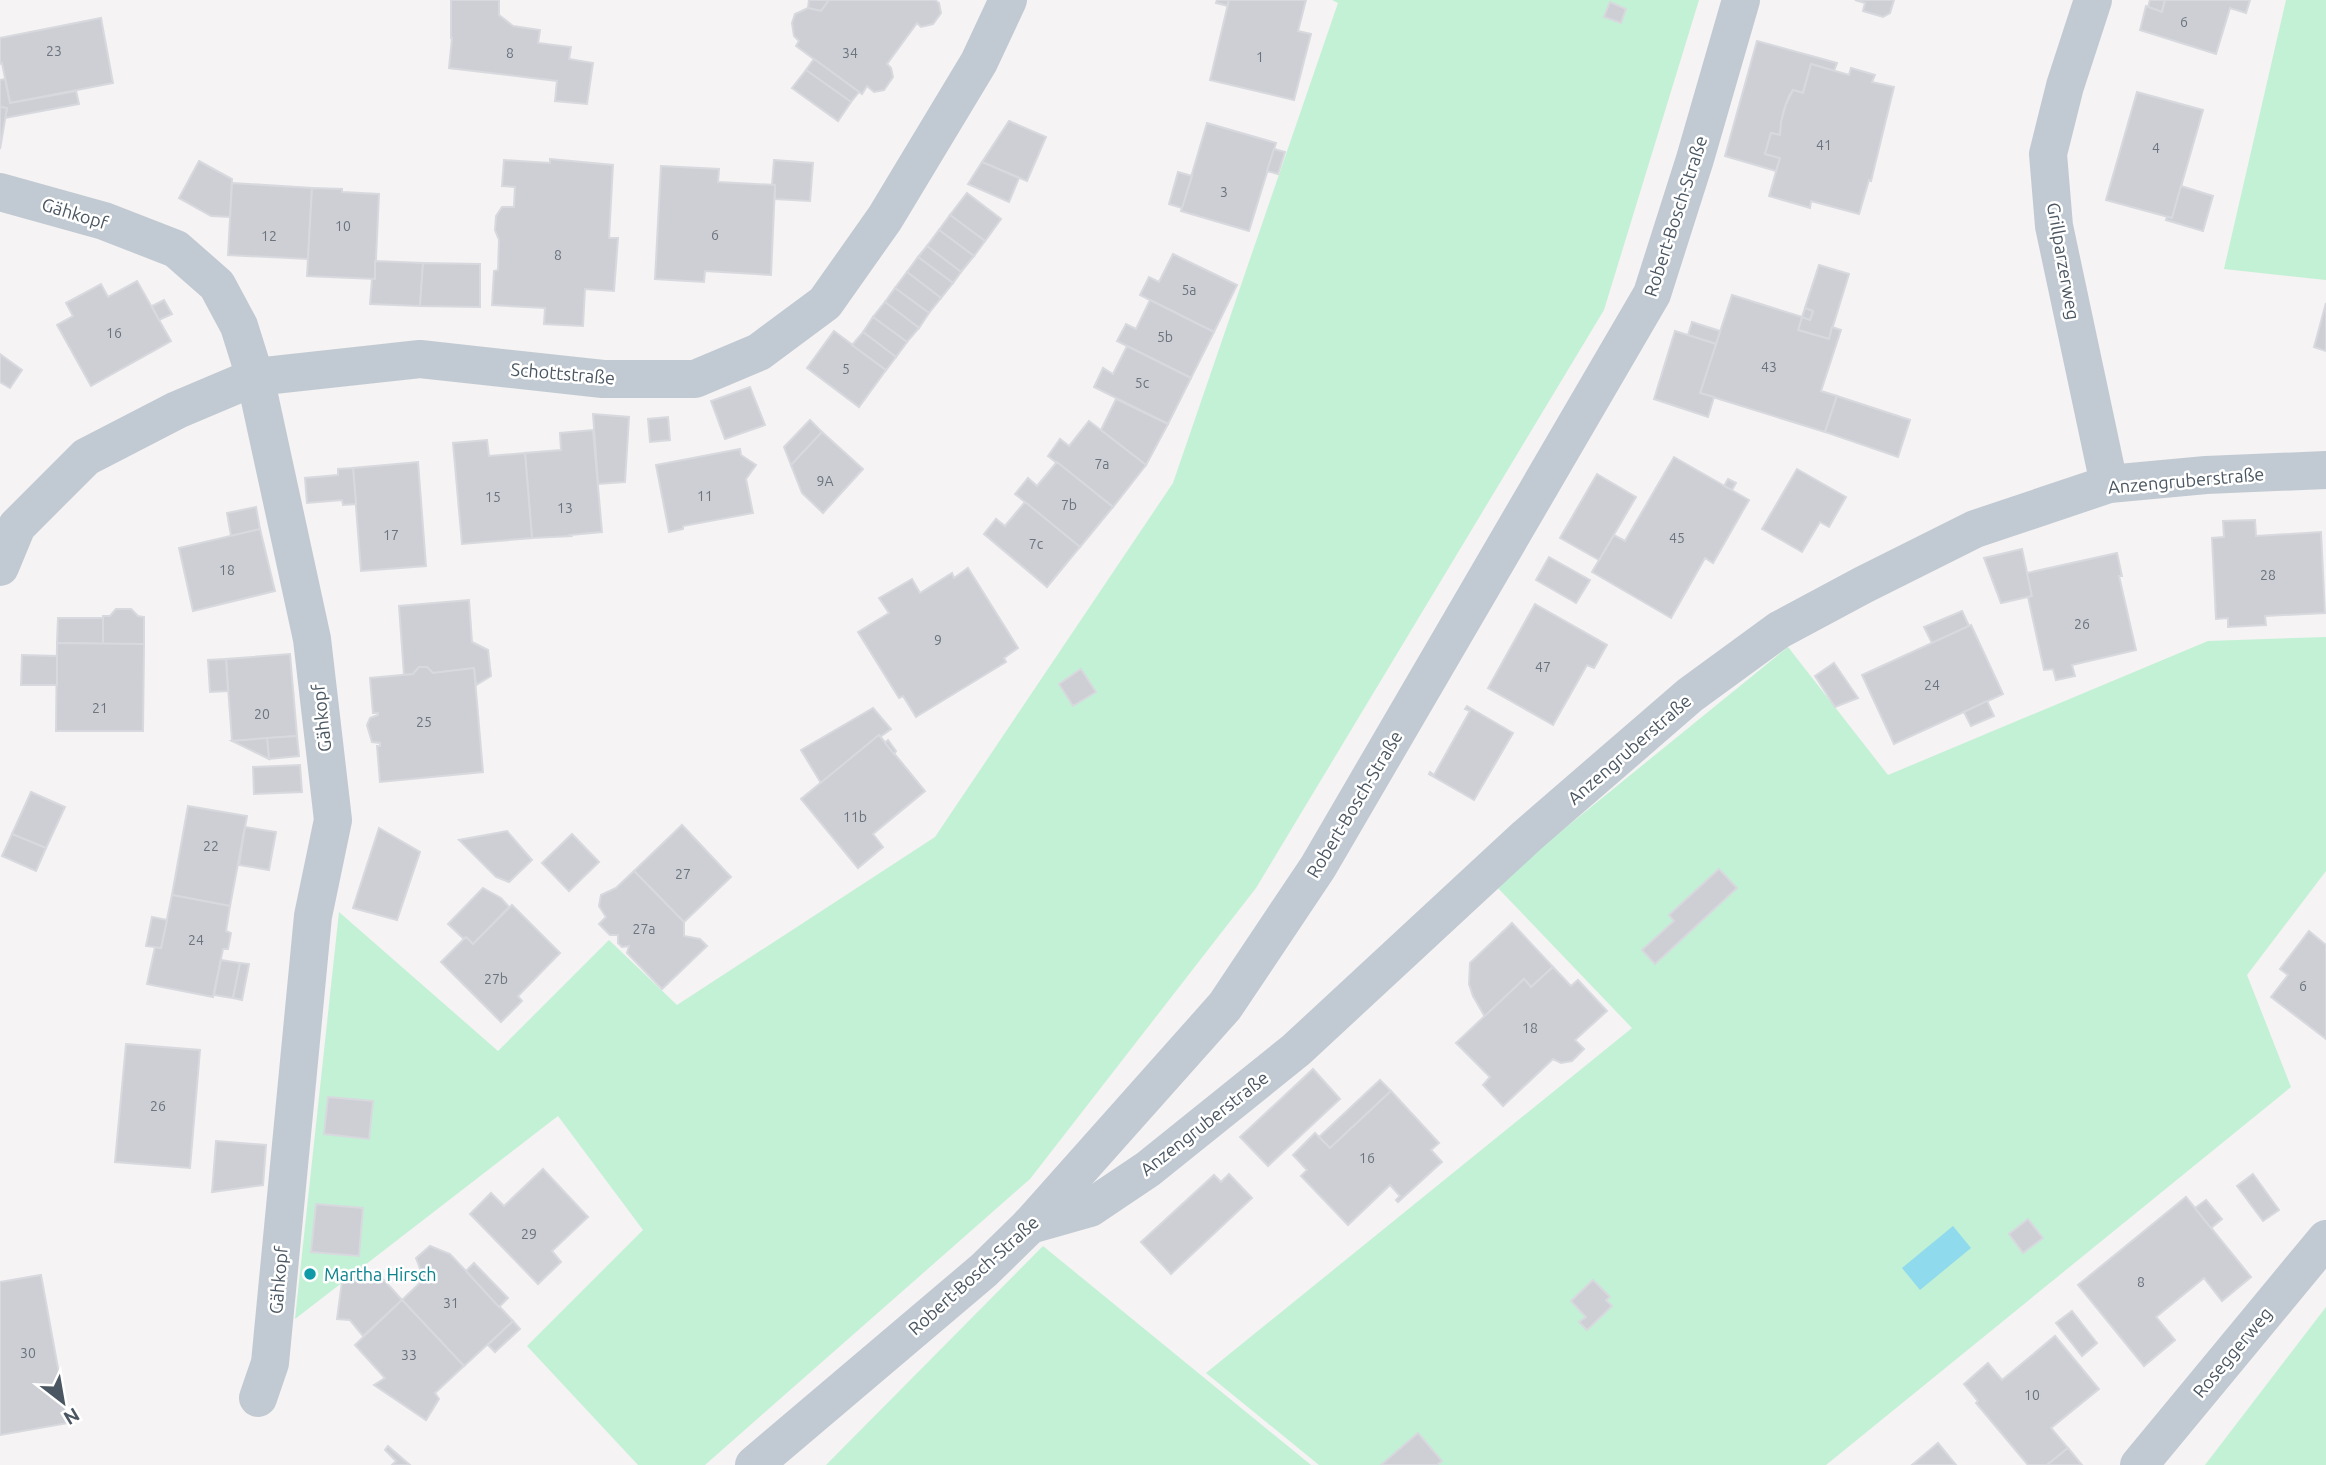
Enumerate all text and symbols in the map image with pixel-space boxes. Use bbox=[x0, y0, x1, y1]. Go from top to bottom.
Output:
house number: 6 bbox=[2180, 14, 2188, 30]
house number: 23 bbox=[46, 43, 62, 59]
house number: 8 bbox=[506, 45, 514, 61]
house number: 34 bbox=[842, 45, 858, 61]
house number: 1 bbox=[1256, 49, 1264, 65]
street label: Robert-Bosch-Straße bbox=[1640, 133, 1710, 299]
house number: 41 bbox=[1816, 137, 1832, 153]
house number: 4 bbox=[2152, 140, 2160, 156]
house number: 3 bbox=[1220, 184, 1228, 200]
street label: Gähkopf bbox=[40, 193, 111, 233]
street label: Grillparzerweg bbox=[2044, 201, 2084, 321]
house number: 10 bbox=[335, 218, 351, 234]
house number: 6 bbox=[711, 227, 719, 243]
house number: 12 bbox=[261, 228, 277, 244]
house number: 8 bbox=[554, 247, 562, 263]
house number: 5a bbox=[1181, 282, 1197, 298]
house number: 16 bbox=[106, 325, 122, 341]
house number: 5b bbox=[1157, 329, 1173, 345]
street label: Schottstraße bbox=[510, 358, 616, 388]
house number: 43 bbox=[1761, 359, 1777, 375]
house number: 5 bbox=[842, 361, 850, 377]
house number: 5c bbox=[1135, 375, 1150, 391]
house number: 7a bbox=[1094, 456, 1110, 472]
street label: Anzengruberstraße bbox=[2107, 463, 2265, 497]
house number: 9A bbox=[817, 473, 834, 489]
house number: 11 bbox=[697, 488, 713, 504]
house number: 15 bbox=[485, 489, 501, 505]
house number: 7b bbox=[1061, 497, 1077, 513]
house number: 13 bbox=[557, 500, 573, 516]
house number: 17 bbox=[383, 527, 399, 543]
house number: 45 bbox=[1669, 530, 1685, 546]
house number: 7c bbox=[1029, 536, 1044, 552]
house number: 18 bbox=[219, 562, 235, 578]
house number: 28 bbox=[2260, 567, 2276, 583]
house number: 26 bbox=[2074, 616, 2090, 632]
house number: 9 bbox=[934, 632, 942, 648]
house number: 47 bbox=[1535, 659, 1551, 675]
house number: 24 bbox=[1924, 677, 1940, 693]
street label: Gähkopf bbox=[307, 683, 335, 753]
street label: Anzengruberstraße bbox=[1563, 690, 1695, 808]
house number: 21 bbox=[92, 700, 108, 716]
house number: 20 bbox=[254, 706, 270, 722]
house number: 25 bbox=[416, 714, 432, 730]
street label: Robert-Bosch-Straße bbox=[1302, 727, 1406, 881]
house number: 11b bbox=[843, 809, 867, 825]
house number: 22 bbox=[203, 838, 219, 854]
house number: 27 bbox=[675, 866, 691, 882]
house number: 27a bbox=[633, 921, 656, 937]
house number: 24 bbox=[188, 932, 204, 948]
house number: 27b bbox=[484, 971, 508, 987]
house number: 6 bbox=[2299, 978, 2307, 994]
house number: 18 bbox=[1522, 1020, 1538, 1036]
street label: Anzengruberstraße bbox=[1136, 1067, 1272, 1179]
house number: 26 bbox=[150, 1098, 166, 1114]
house number: 16 bbox=[1359, 1150, 1375, 1166]
street label: Robert-Bosch-Straße bbox=[904, 1211, 1042, 1339]
house number: 29 bbox=[521, 1226, 537, 1242]
street label: Gähkopf bbox=[265, 1245, 291, 1315]
place label: Martha Hirsch bbox=[324, 1264, 437, 1284]
marker: Martha Hirsch bbox=[302, 1266, 318, 1282]
house number: 8 bbox=[2137, 1274, 2145, 1290]
house number: 31 bbox=[443, 1295, 459, 1311]
street label: Roseggerweg bbox=[2188, 1303, 2276, 1401]
house number: 30 bbox=[20, 1345, 36, 1361]
house number: 33 bbox=[401, 1347, 417, 1363]
north arrow bbox=[28, 1367, 98, 1437]
house number: 10 bbox=[2024, 1387, 2040, 1403]
text: N bbox=[60, 1403, 84, 1430]

